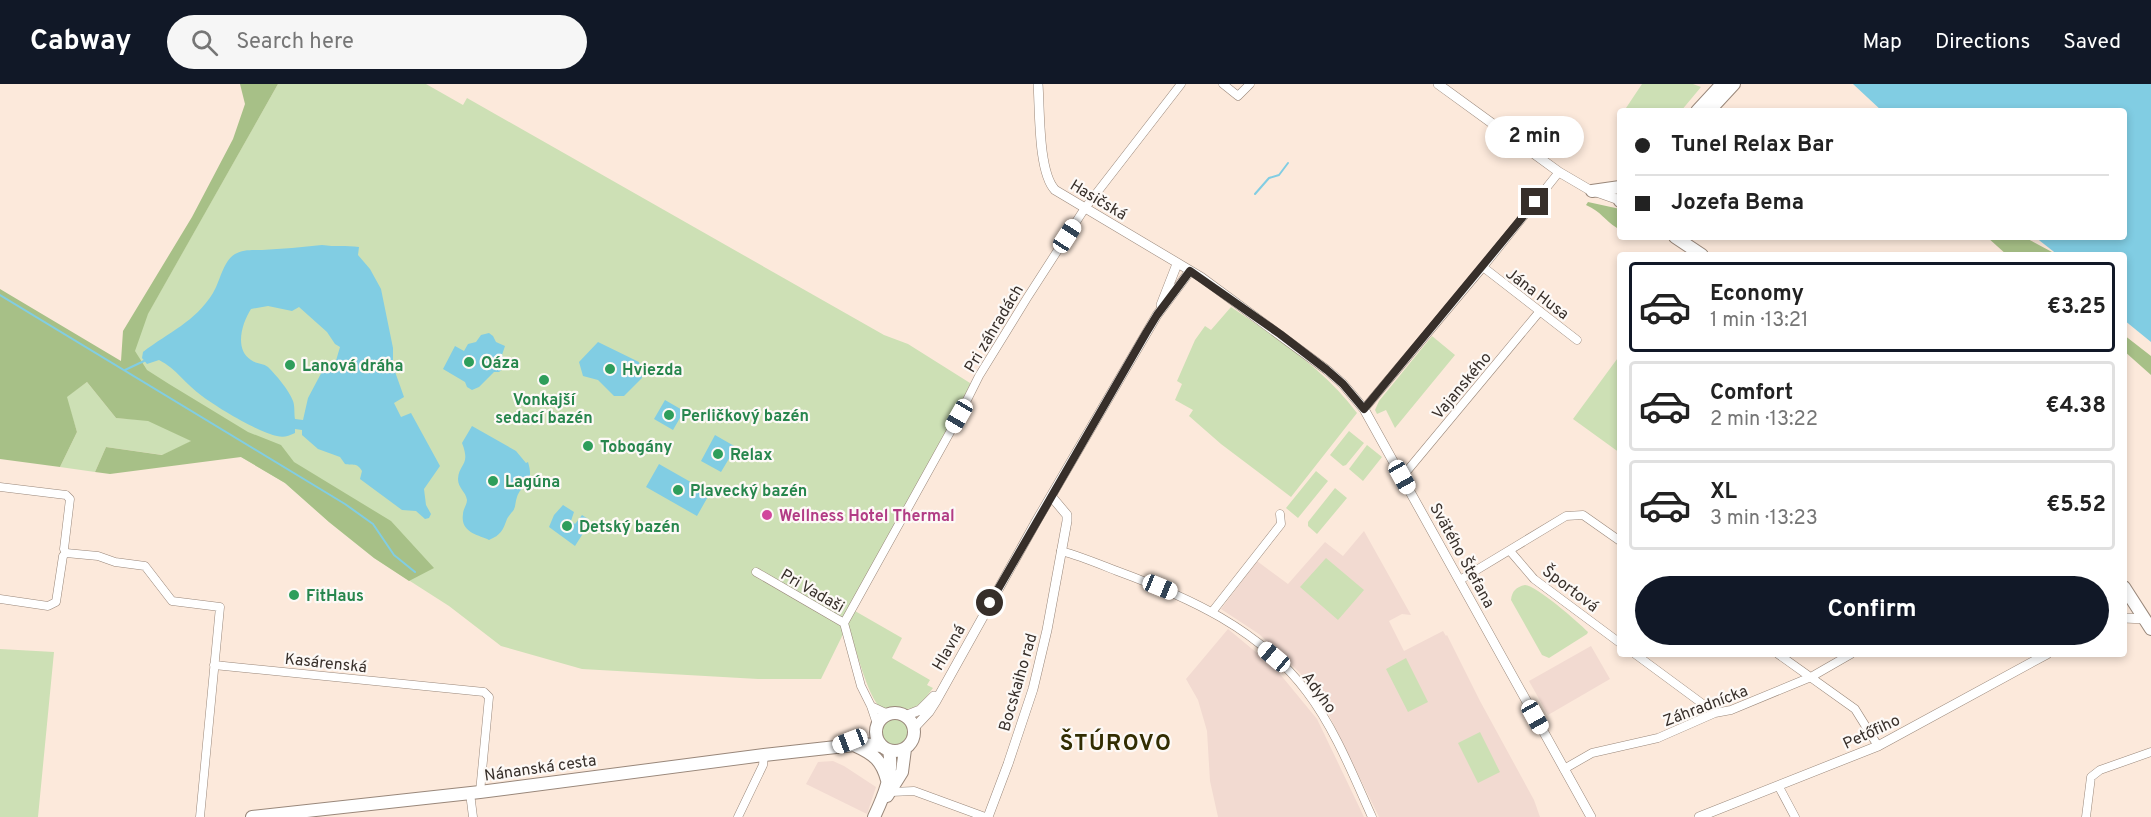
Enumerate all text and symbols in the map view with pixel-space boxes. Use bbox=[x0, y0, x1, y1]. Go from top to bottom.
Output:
search box bbox=[167, 15, 587, 69]
text: Cabway bbox=[30, 24, 131, 60]
icon: search bbox=[188, 26, 221, 59]
text: Search here bbox=[236, 29, 354, 56]
text: Map bbox=[1862, 29, 1902, 56]
text: Directions bbox=[1935, 29, 2030, 56]
text: Saved bbox=[2063, 29, 2121, 56]
callout: 2 min bbox=[1486, 115, 1585, 157]
text: 2 min bbox=[1508, 124, 1561, 150]
text: Tunel Relax Bar bbox=[1671, 132, 1834, 159]
street label: Hasičská bbox=[1066, 176, 1130, 226]
route end bbox=[1521, 188, 1548, 215]
text: Jozefa Bema bbox=[1671, 190, 1804, 217]
car bbox=[1050, 216, 1084, 256]
street label: Jána Husa bbox=[1501, 264, 1573, 325]
icon: car bbox=[1638, 280, 1692, 334]
text: Economy bbox=[1710, 281, 1804, 308]
street label: Pri záhradách bbox=[961, 282, 1029, 377]
text: €3.25 bbox=[2047, 294, 2106, 321]
text: 1 min · 13:21 bbox=[1710, 308, 1809, 334]
street label: Vajanského bbox=[1428, 348, 1497, 424]
place label: Oáza bbox=[481, 354, 519, 374]
marker: Oáza bbox=[462, 355, 476, 369]
place label: Lanová dráha bbox=[302, 357, 404, 377]
marker: Lanová dráha bbox=[283, 358, 297, 372]
place label: Hviezda bbox=[622, 361, 682, 381]
marker: Hviezda bbox=[603, 362, 617, 376]
marker: Vonkajší sedací bazén bbox=[537, 373, 551, 387]
icon: car bbox=[1638, 379, 1692, 433]
text: Comfort bbox=[1710, 380, 1793, 407]
place label: Vonkajší sedací bazén bbox=[495, 391, 593, 429]
text: €4.38 bbox=[2046, 393, 2106, 420]
car bbox=[942, 396, 976, 436]
place label: Perličkový bazén bbox=[681, 407, 809, 427]
text: 2 min · 13:22 bbox=[1710, 407, 1818, 433]
marker: Perličkový bazén bbox=[662, 408, 676, 422]
place label: Tobogány bbox=[600, 438, 672, 458]
marker: Tobogány bbox=[581, 439, 595, 453]
place label: Relax bbox=[730, 446, 772, 466]
marker: Relax bbox=[711, 447, 725, 461]
car bbox=[1385, 457, 1419, 497]
place label: Lagúna bbox=[505, 473, 560, 493]
marker: Lagúna bbox=[486, 474, 500, 488]
icon: car bbox=[1638, 478, 1692, 532]
text: XL bbox=[1710, 479, 1737, 506]
place label: Plavecký bazén bbox=[690, 482, 807, 502]
marker: Plavecký bazén bbox=[671, 483, 685, 497]
text: €5.52 bbox=[2046, 492, 2106, 519]
street label: Svätého Štefana bbox=[1424, 499, 1500, 612]
text: 3 min · 13:23 bbox=[1710, 506, 1818, 532]
place label: Wellness Hotel Thermal bbox=[779, 507, 955, 527]
marker: Wellness Hotel Thermal bbox=[760, 508, 774, 522]
place label: Detský bazén bbox=[579, 518, 680, 538]
marker: Detský bazén bbox=[560, 519, 574, 533]
street label: Športová bbox=[1538, 560, 1603, 617]
street label: Pri Vadaši bbox=[777, 565, 847, 618]
car bbox=[1140, 572, 1180, 602]
button: Confirm bbox=[1635, 576, 2109, 645]
place label: FitHaus bbox=[306, 587, 364, 607]
marker: FitHaus bbox=[287, 588, 301, 602]
route start bbox=[976, 589, 1003, 616]
street label: Hlavná bbox=[929, 622, 971, 674]
street label: Bocskaiho rad bbox=[995, 631, 1042, 734]
car bbox=[1254, 639, 1294, 675]
street label: Kasárenská bbox=[284, 650, 368, 678]
street label: Adyho bbox=[1297, 669, 1340, 718]
street label: Záhradnícka bbox=[1661, 682, 1751, 732]
car bbox=[1518, 697, 1552, 737]
street label: Petőfiho bbox=[1840, 711, 1904, 755]
car bbox=[830, 726, 870, 756]
district label: ŠTÚROVO bbox=[1060, 728, 1172, 758]
street label: Nánanská cesta bbox=[483, 751, 598, 787]

